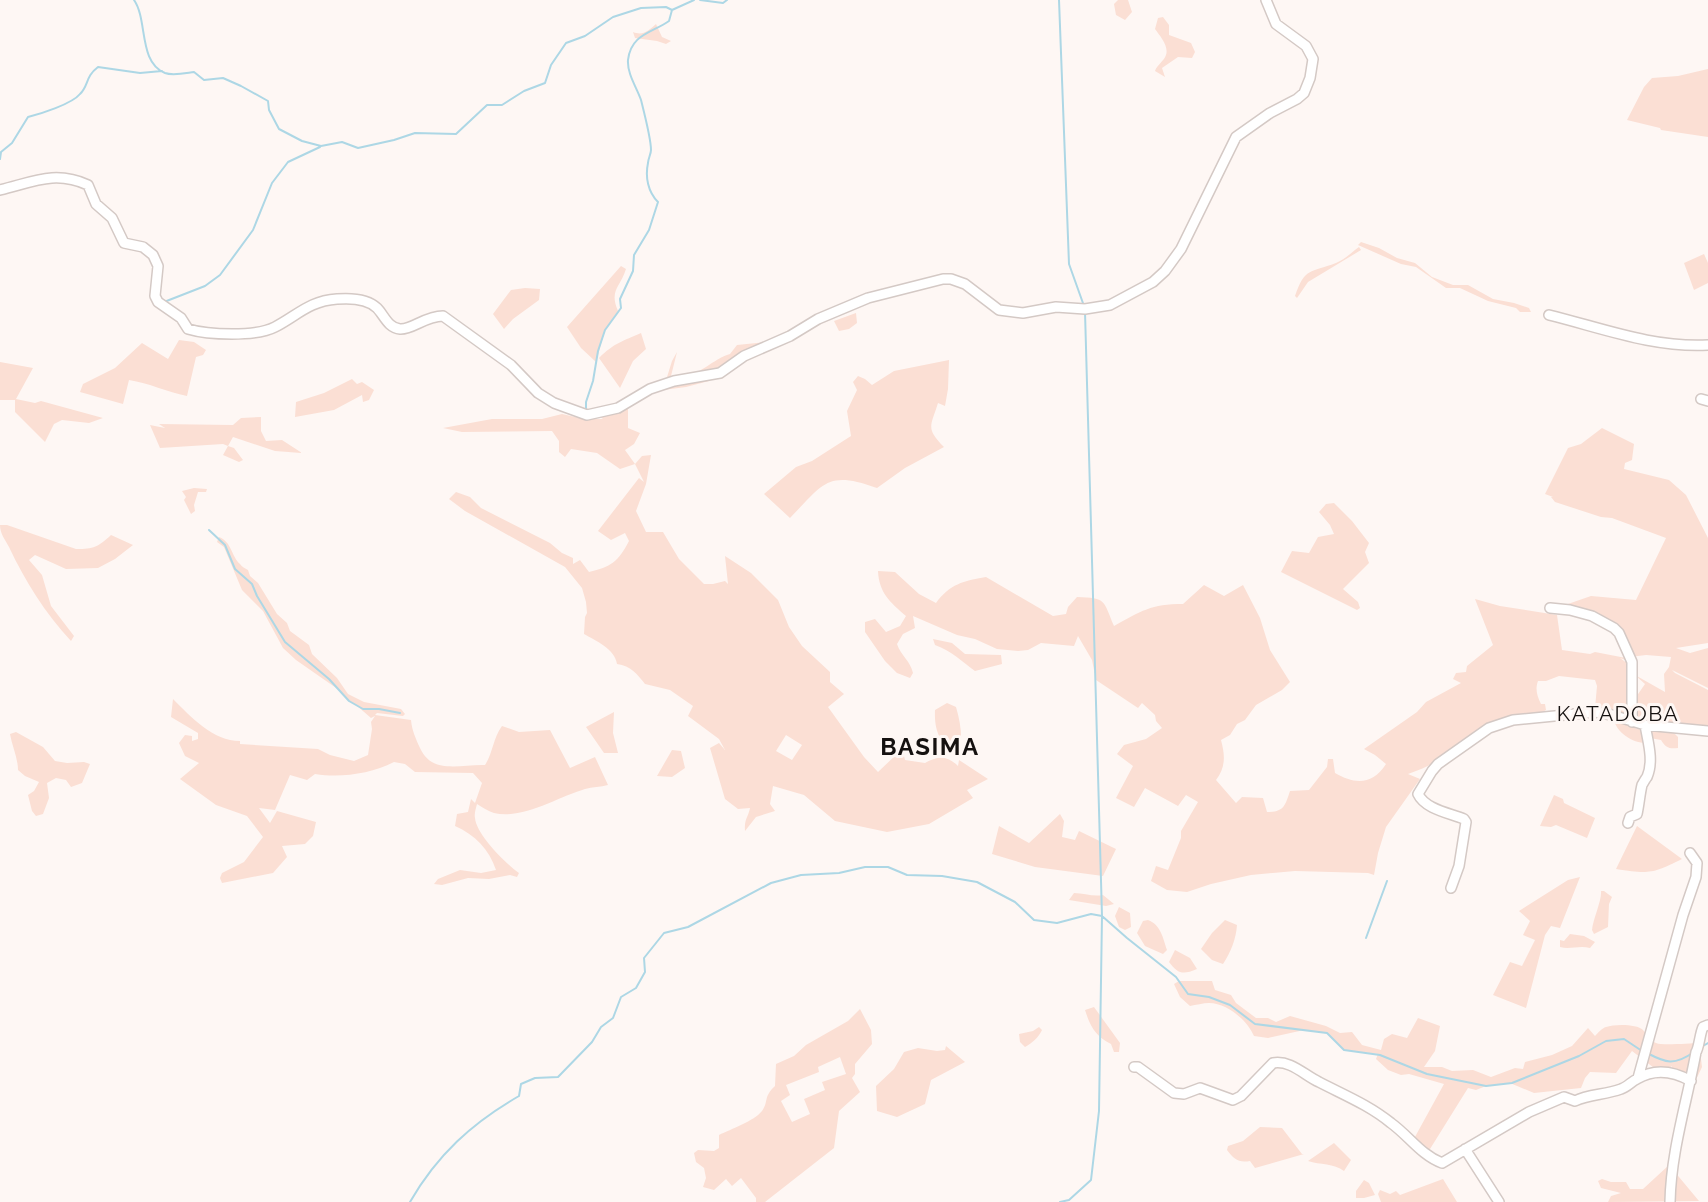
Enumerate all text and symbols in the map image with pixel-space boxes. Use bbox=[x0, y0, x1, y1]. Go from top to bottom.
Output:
district label: KATADOBA bbox=[1557, 701, 1679, 726]
district label: BASIMA bbox=[880, 732, 980, 761]

